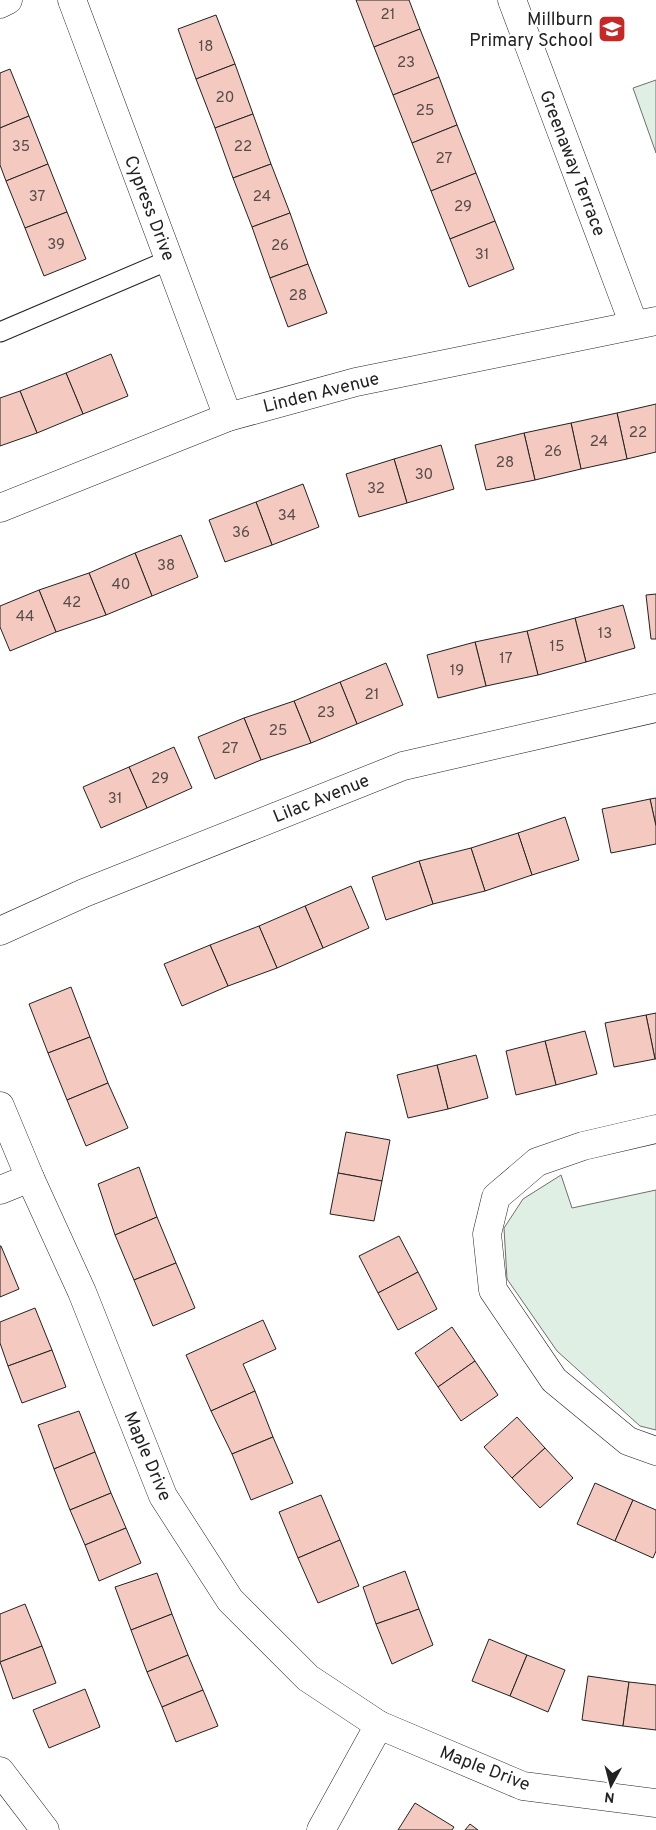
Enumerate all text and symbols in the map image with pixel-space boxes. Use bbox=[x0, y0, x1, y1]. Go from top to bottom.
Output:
house number: 21 bbox=[381, 6, 395, 25]
place label: Millburn Primary School bbox=[469, 9, 593, 53]
school or university icon: Millburn Primary School bbox=[597, 14, 627, 44]
house number: 18 bbox=[199, 38, 213, 57]
house number: 23 bbox=[397, 54, 415, 73]
street label: Greenaway Terrace bbox=[533, 87, 610, 240]
house number: 20 bbox=[216, 89, 234, 108]
house number: 25 bbox=[416, 102, 434, 121]
house number: 35 bbox=[12, 138, 30, 157]
house number: 22 bbox=[234, 138, 252, 157]
house number: 27 bbox=[436, 150, 453, 169]
street label: Cypress Drive bbox=[118, 153, 179, 265]
house number: 37 bbox=[29, 188, 46, 207]
house number: 24 bbox=[253, 188, 271, 207]
house number: 29 bbox=[454, 198, 472, 217]
house number: 39 bbox=[47, 236, 65, 255]
house number: 26 bbox=[271, 237, 289, 256]
house number: 31 bbox=[475, 246, 489, 265]
house number: 28 bbox=[289, 287, 307, 306]
street label: Linden Avenue bbox=[261, 368, 382, 419]
house number: 22 bbox=[629, 424, 647, 443]
house number: 24 bbox=[590, 433, 608, 452]
house number: 26 bbox=[544, 443, 562, 462]
house number: 28 bbox=[496, 454, 514, 473]
house number: 30 bbox=[415, 466, 433, 485]
house number: 32 bbox=[367, 480, 385, 499]
house number: 34 bbox=[278, 507, 296, 526]
house number: 36 bbox=[232, 524, 250, 543]
house number: 38 bbox=[157, 557, 175, 576]
house number: 40 bbox=[112, 576, 130, 595]
house number: 42 bbox=[63, 594, 81, 613]
house number: 44 bbox=[16, 608, 34, 627]
house number: 13 bbox=[598, 625, 612, 644]
house number: 15 bbox=[550, 638, 564, 657]
house number: 17 bbox=[499, 650, 513, 669]
house number: 19 bbox=[450, 662, 464, 681]
house number: 21 bbox=[365, 686, 379, 705]
house number: 23 bbox=[317, 704, 335, 723]
house number: 25 bbox=[269, 722, 287, 741]
house number: 27 bbox=[222, 740, 239, 759]
house number: 29 bbox=[151, 770, 169, 789]
street label: Lilac Avenue bbox=[270, 770, 373, 829]
house number: 31 bbox=[108, 790, 122, 809]
street label: Maple Drive bbox=[117, 1408, 176, 1505]
street label: Maple Drive bbox=[436, 1742, 533, 1797]
north arrow bbox=[586, 1760, 636, 1810]
text: N bbox=[604, 1787, 616, 1805]

